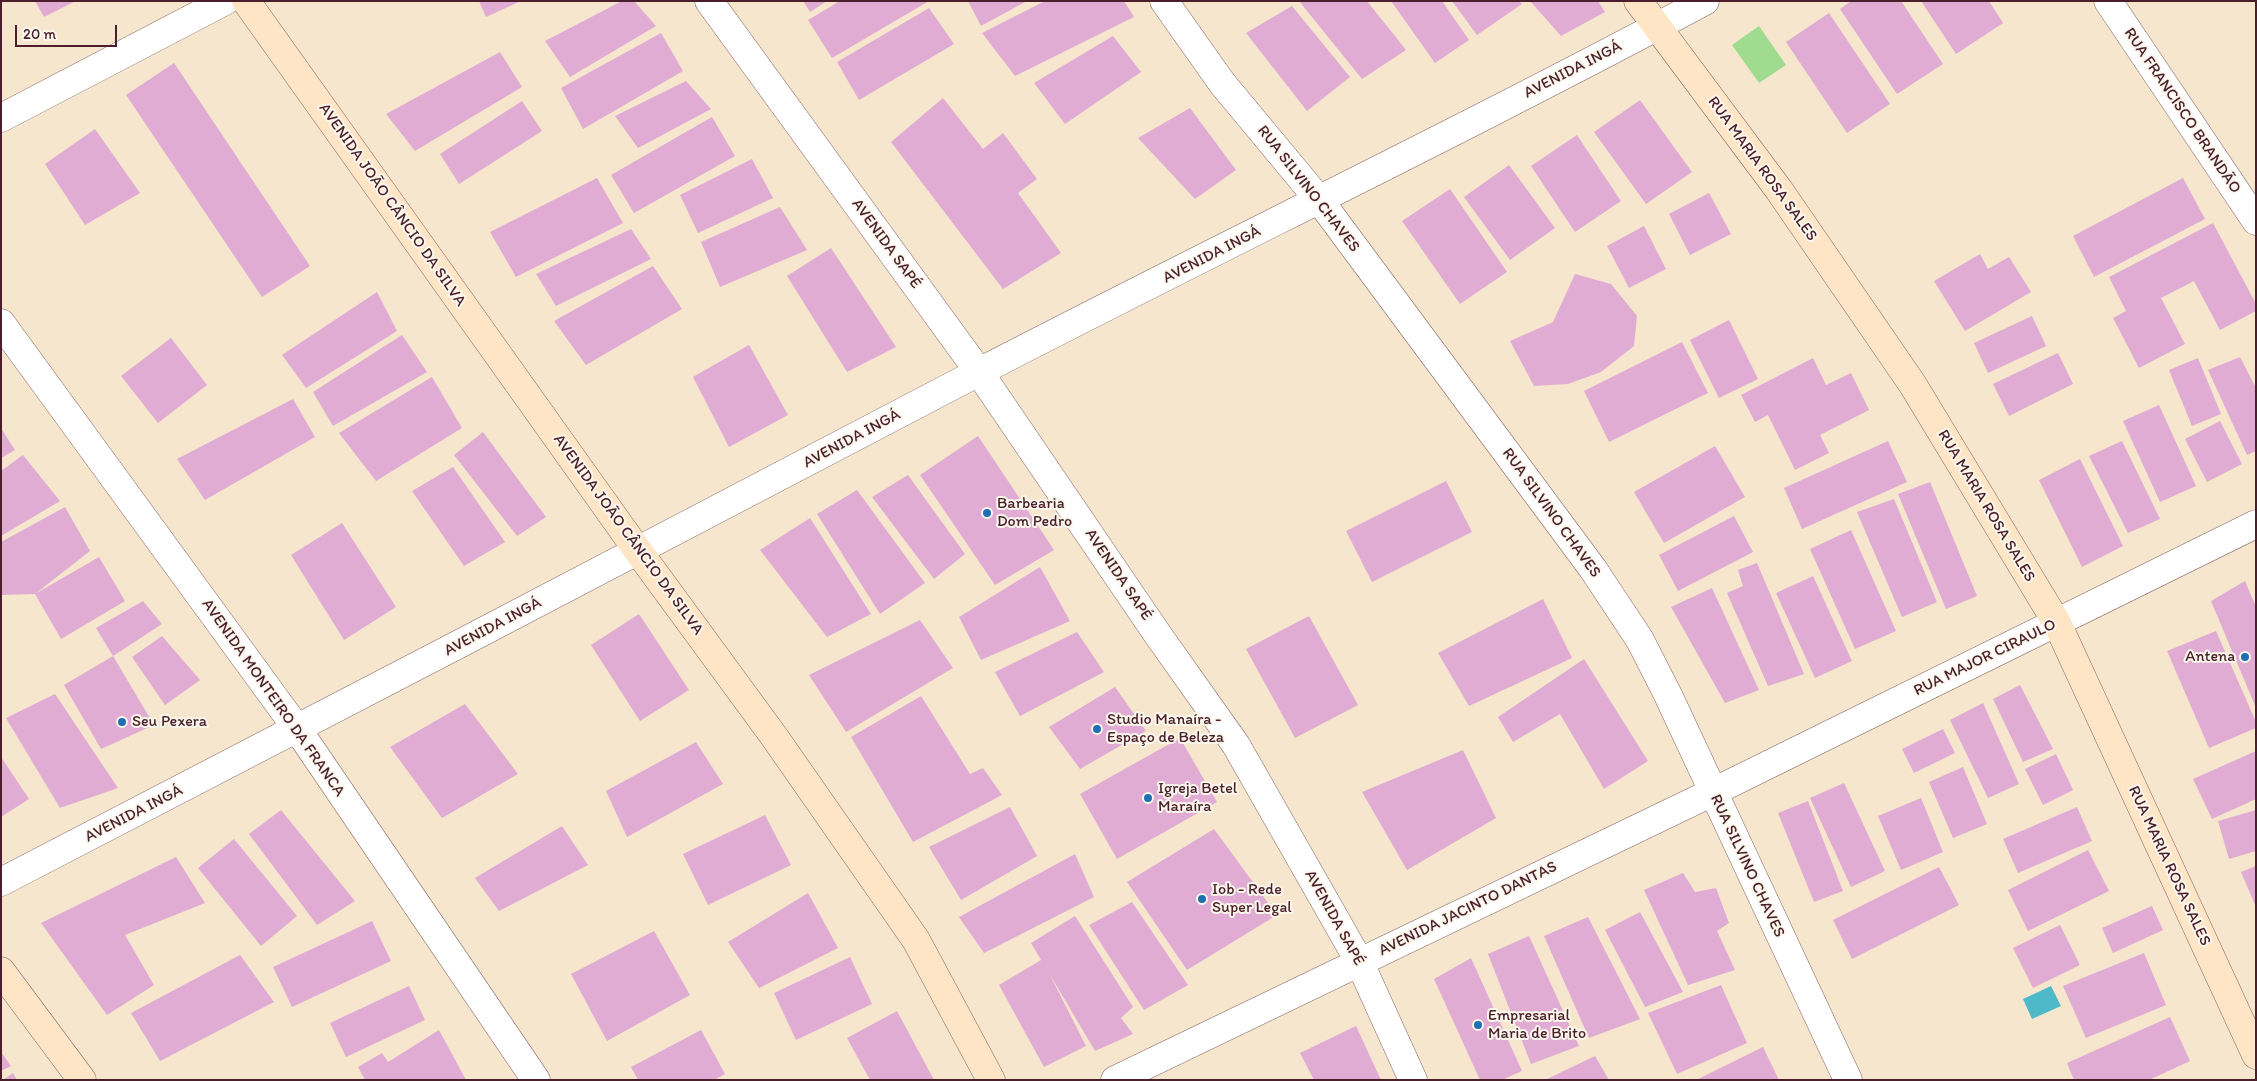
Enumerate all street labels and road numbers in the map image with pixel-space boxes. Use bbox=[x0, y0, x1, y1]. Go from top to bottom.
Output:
street label: RUA FRANCISCO BRANDÃO bbox=[2119, 25, 2245, 197]
street label: AVENIDA INGÁ bbox=[1521, 37, 1625, 103]
street label: RUA MARIA ROSA SALES bbox=[1703, 93, 1821, 245]
street label: AVENIDA JOÃO CÂNCIO DA SILVA bbox=[314, 100, 470, 310]
street label: RUA SILVINO CHAVES bbox=[1253, 122, 1363, 256]
street label: AVENIDA SAPÉ bbox=[847, 195, 925, 293]
street label: AVENIDA INGÁ bbox=[1160, 222, 1264, 288]
street label: AVENIDA INGÁ bbox=[800, 405, 904, 473]
street label: RUA MARIA ROSA SALES bbox=[1933, 426, 2039, 586]
street label: AVENIDA JOÃO CÂNCIO DA SILVA bbox=[549, 431, 707, 639]
street label: RUA SILVINO CHAVES bbox=[1497, 444, 1605, 582]
street label: AVENIDA SAPÉ bbox=[1080, 526, 1156, 624]
street label: AVENIDA INGÁ bbox=[441, 593, 545, 661]
street label: AVENIDA MONTEIRO DA FRANCA bbox=[197, 595, 349, 801]
street label: RUA MAJOR CIRAULO bbox=[1911, 615, 2059, 701]
street label: AVENIDA INGÁ bbox=[82, 781, 186, 847]
street label: RUA MARIA ROSA SALES bbox=[2123, 783, 2215, 949]
street label: RUA SILVINO CHAVES bbox=[1705, 791, 1789, 941]
street label: AVENIDA JACINTO DANTAS bbox=[1376, 857, 1560, 961]
street label: AVENIDA SAPÉ bbox=[1300, 867, 1368, 969]

